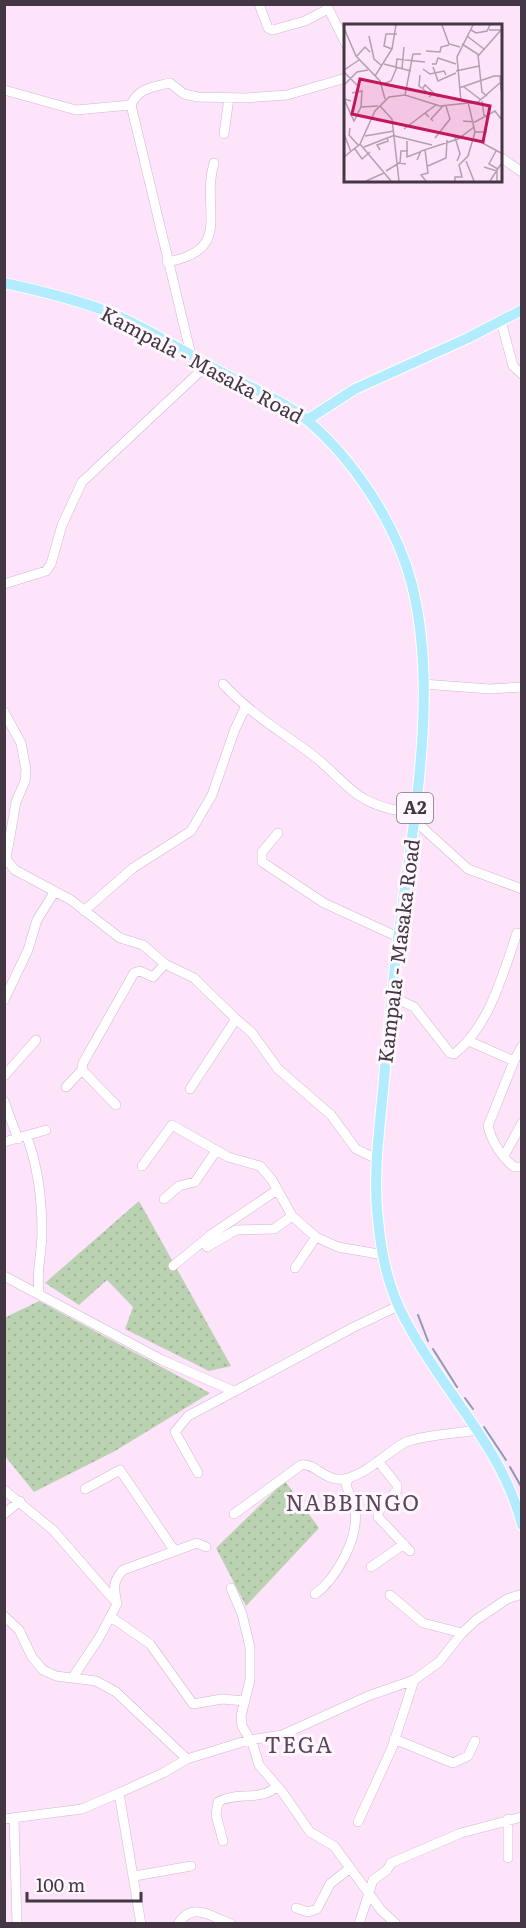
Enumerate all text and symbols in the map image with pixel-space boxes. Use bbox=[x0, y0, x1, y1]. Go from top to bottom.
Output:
inset map bbox=[344, 24, 502, 182]
street label: Kampala - Masaka Road bbox=[96, 297, 310, 429]
road number: A2 bbox=[397, 793, 433, 823]
street label: Kampala - Masaka Road bbox=[368, 837, 426, 1065]
district label: NABBINGO bbox=[286, 1485, 420, 1518]
district label: TEGA bbox=[265, 1727, 333, 1760]
scale bar bbox=[27, 1865, 141, 1903]
text: 100 m bbox=[36, 1871, 85, 1898]

